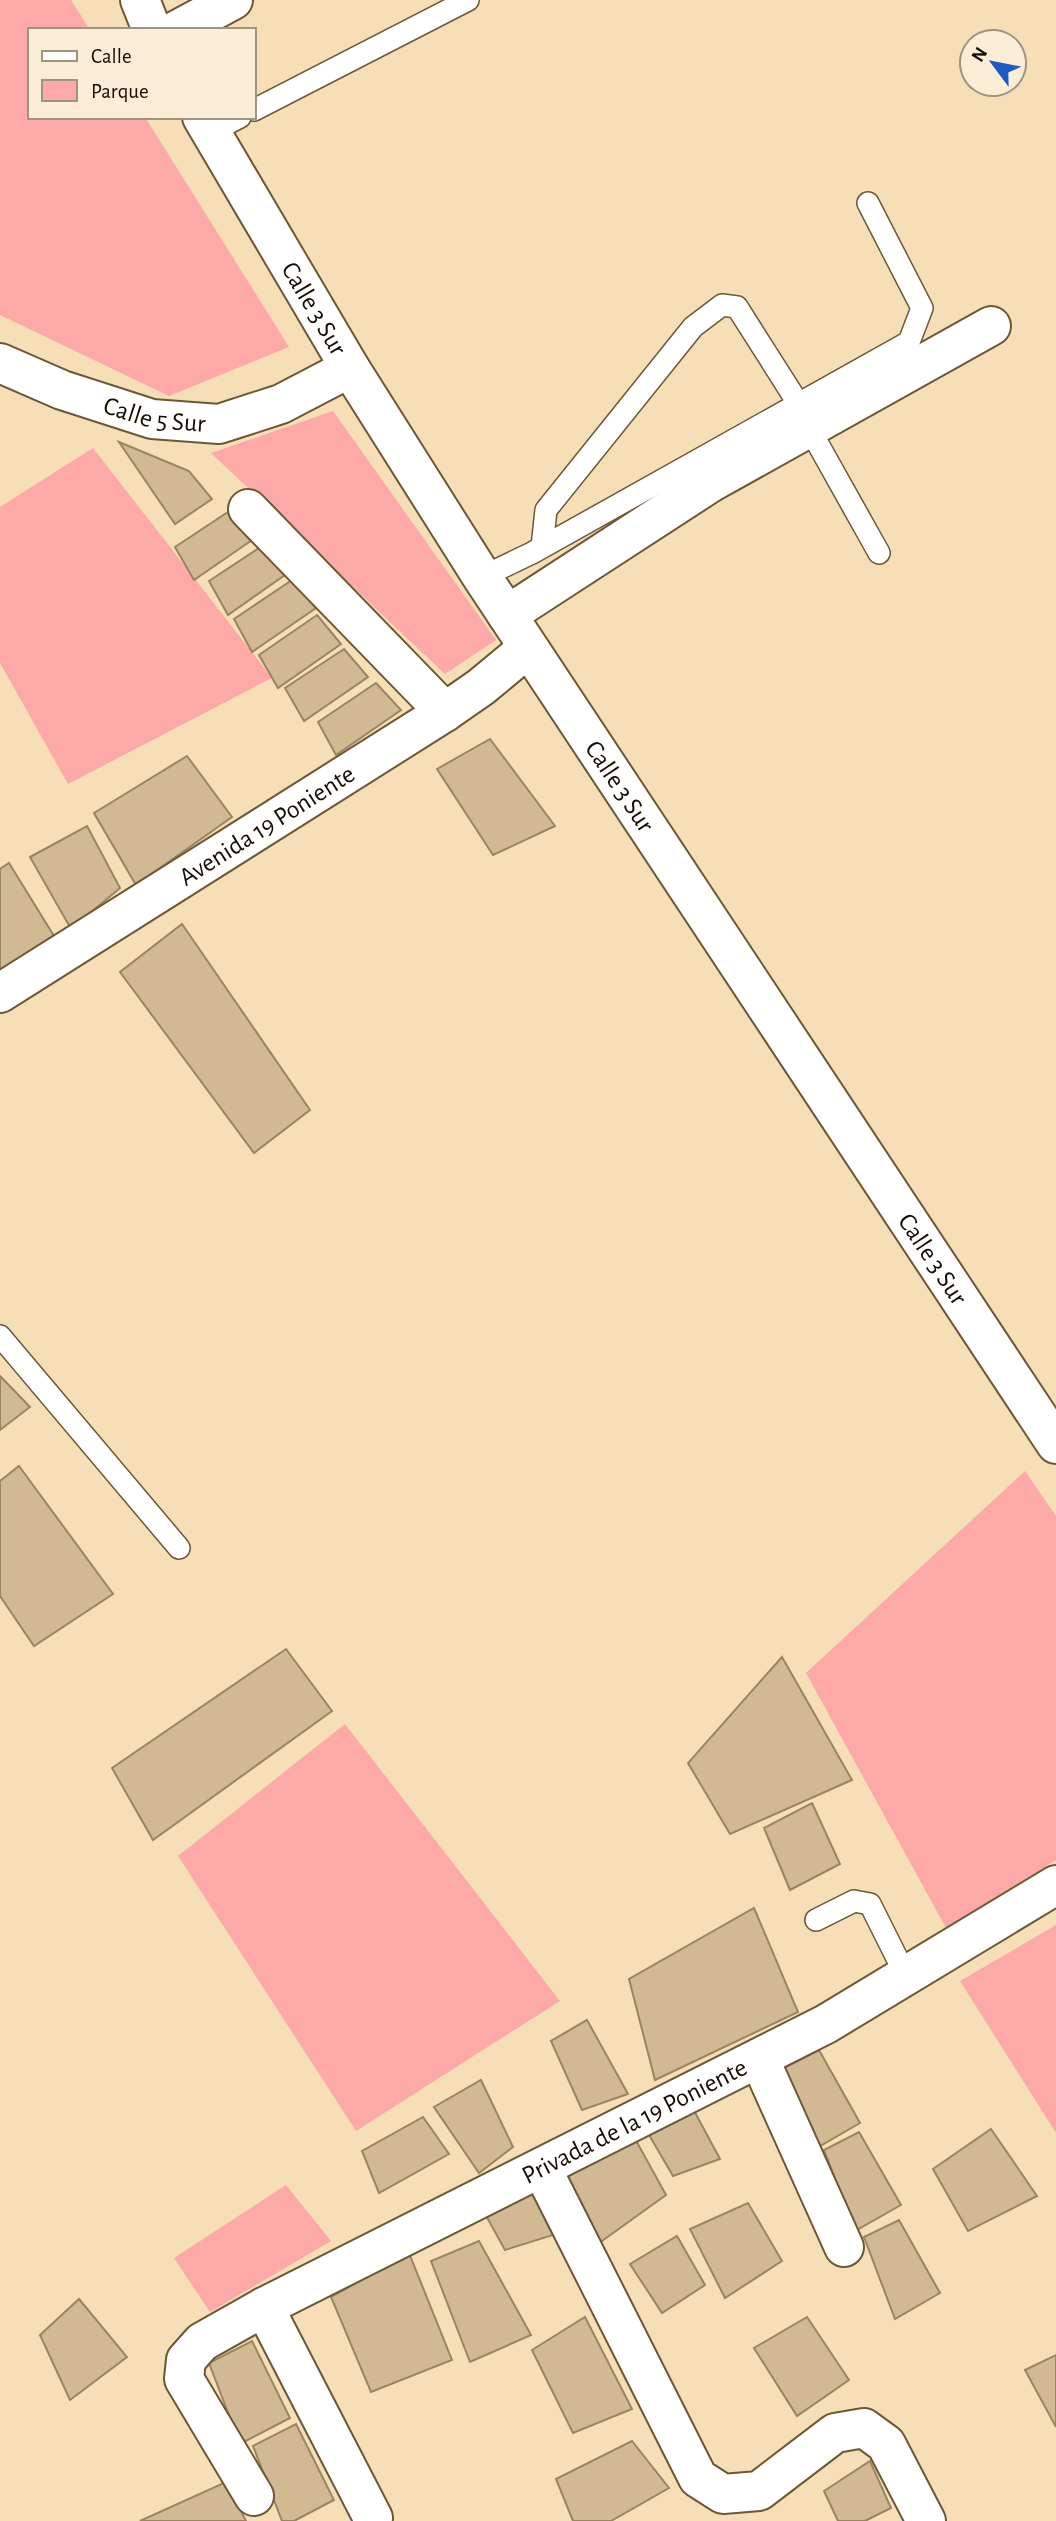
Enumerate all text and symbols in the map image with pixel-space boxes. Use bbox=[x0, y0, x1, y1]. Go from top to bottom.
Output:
legend bbox=[28, 28, 256, 119]
north arrow bbox=[958, 28, 1028, 98]
text: N bbox=[968, 44, 991, 65]
text: Calle bbox=[91, 46, 132, 67]
text: Parque bbox=[91, 81, 149, 102]
street label: Calle 3 Sur bbox=[276, 258, 352, 360]
street label: Calle 5 Sur bbox=[100, 392, 207, 437]
street label: Calle 3 Sur bbox=[580, 736, 659, 837]
street label: Avenida 19 Poniente bbox=[174, 761, 359, 891]
street label: Calle 3 Sur bbox=[893, 1209, 972, 1310]
street label: Privada de la 19 Poniente bbox=[518, 2054, 751, 2189]

